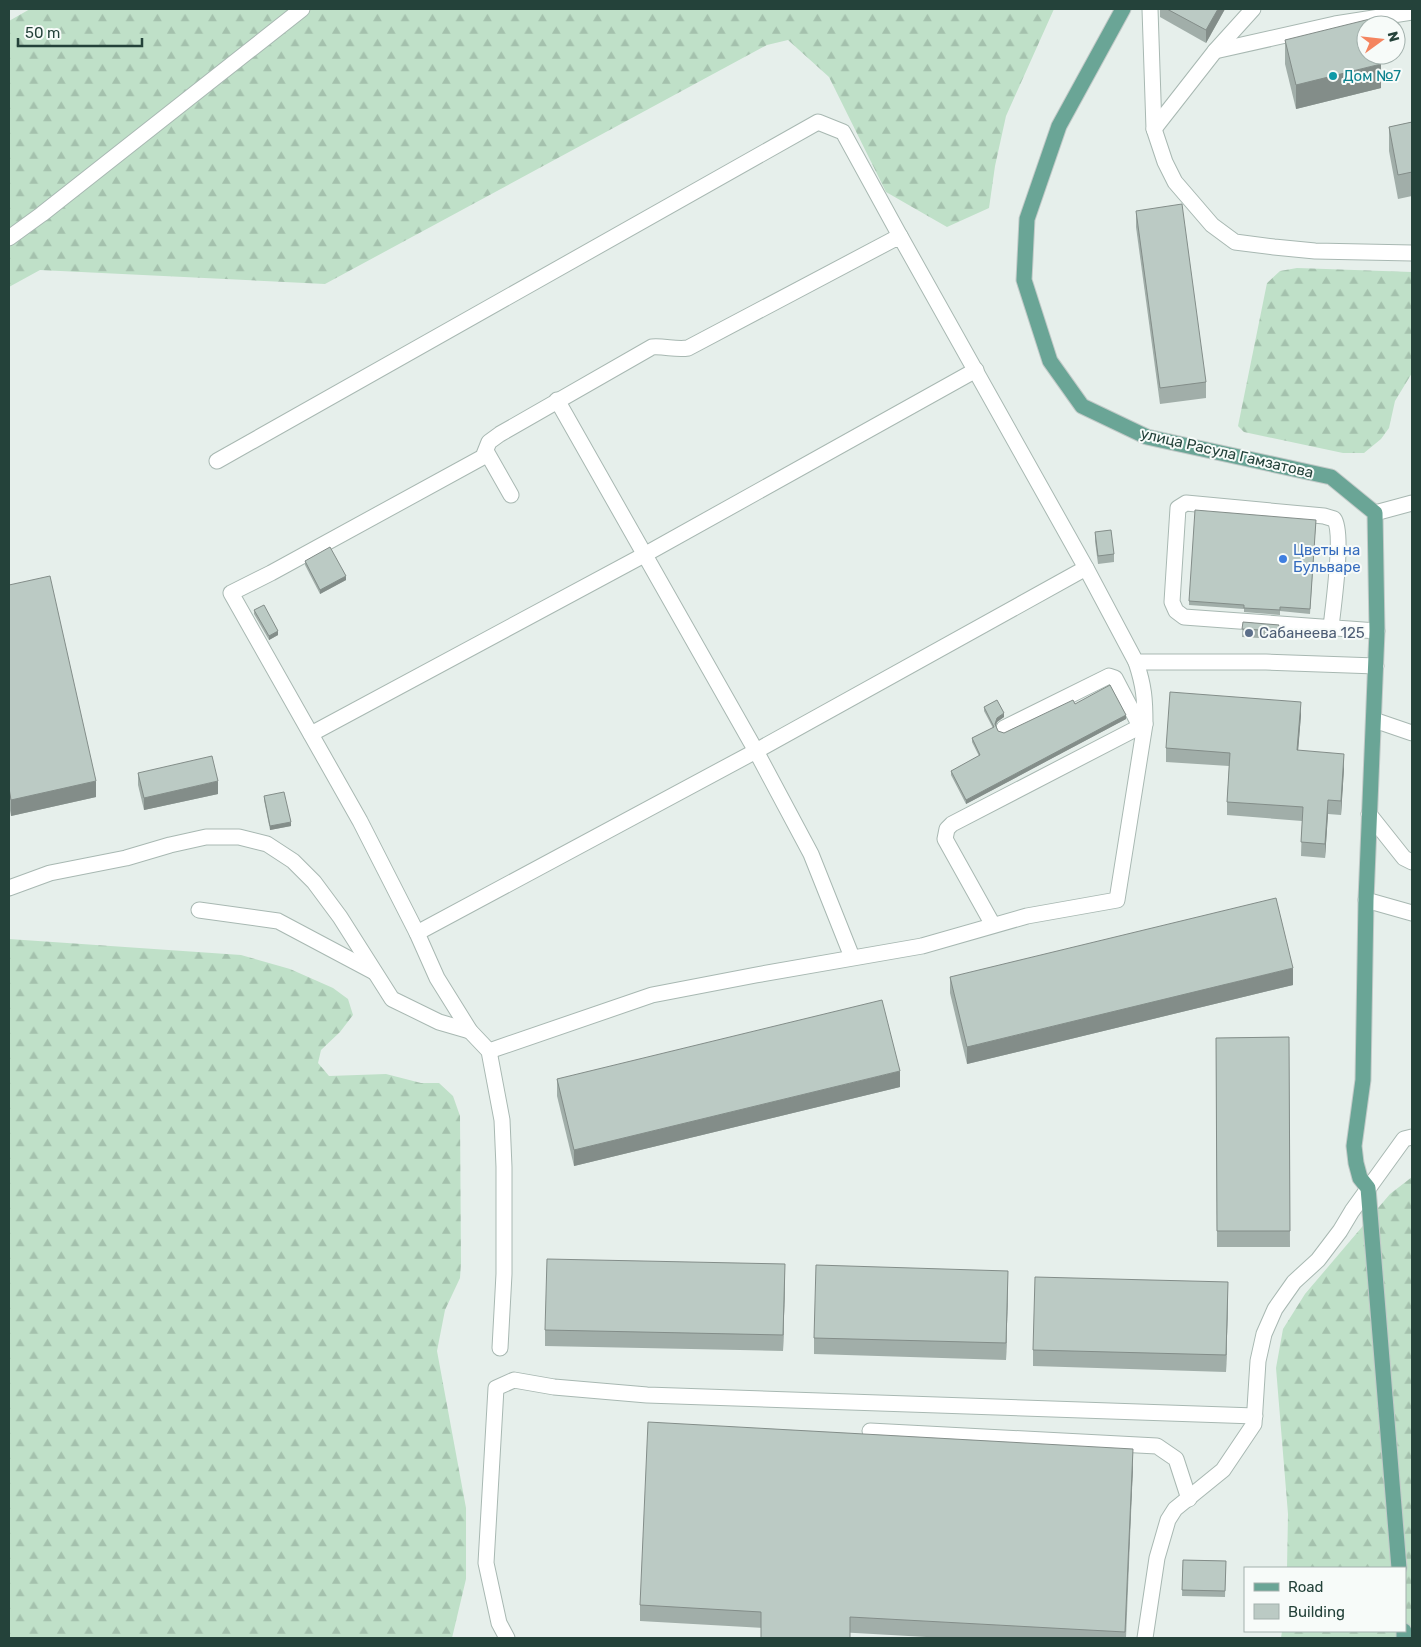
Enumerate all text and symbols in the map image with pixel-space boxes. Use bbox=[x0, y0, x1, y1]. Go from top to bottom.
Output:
scale bar bbox=[18, 15, 141, 47]
north arrow bbox=[1356, 15, 1406, 65]
text: 50 m bbox=[25, 24, 60, 42]
text: N bbox=[1384, 30, 1403, 44]
place label: Дом №7 bbox=[1343, 67, 1401, 85]
marker: Дом №7 bbox=[1327, 70, 1339, 82]
street label: улица Расула Гамзатова bbox=[1139, 424, 1315, 482]
place label: Цветы на Бульваре bbox=[1293, 541, 1361, 576]
marker: Цветы на Бульваре bbox=[1277, 553, 1289, 565]
place label: Сабанеева 125 bbox=[1259, 624, 1365, 642]
marker: Сабанеева 125 bbox=[1243, 627, 1255, 639]
legend bbox=[1244, 1567, 1406, 1632]
text: Road bbox=[1288, 1578, 1324, 1596]
text: Building bbox=[1288, 1603, 1345, 1621]

